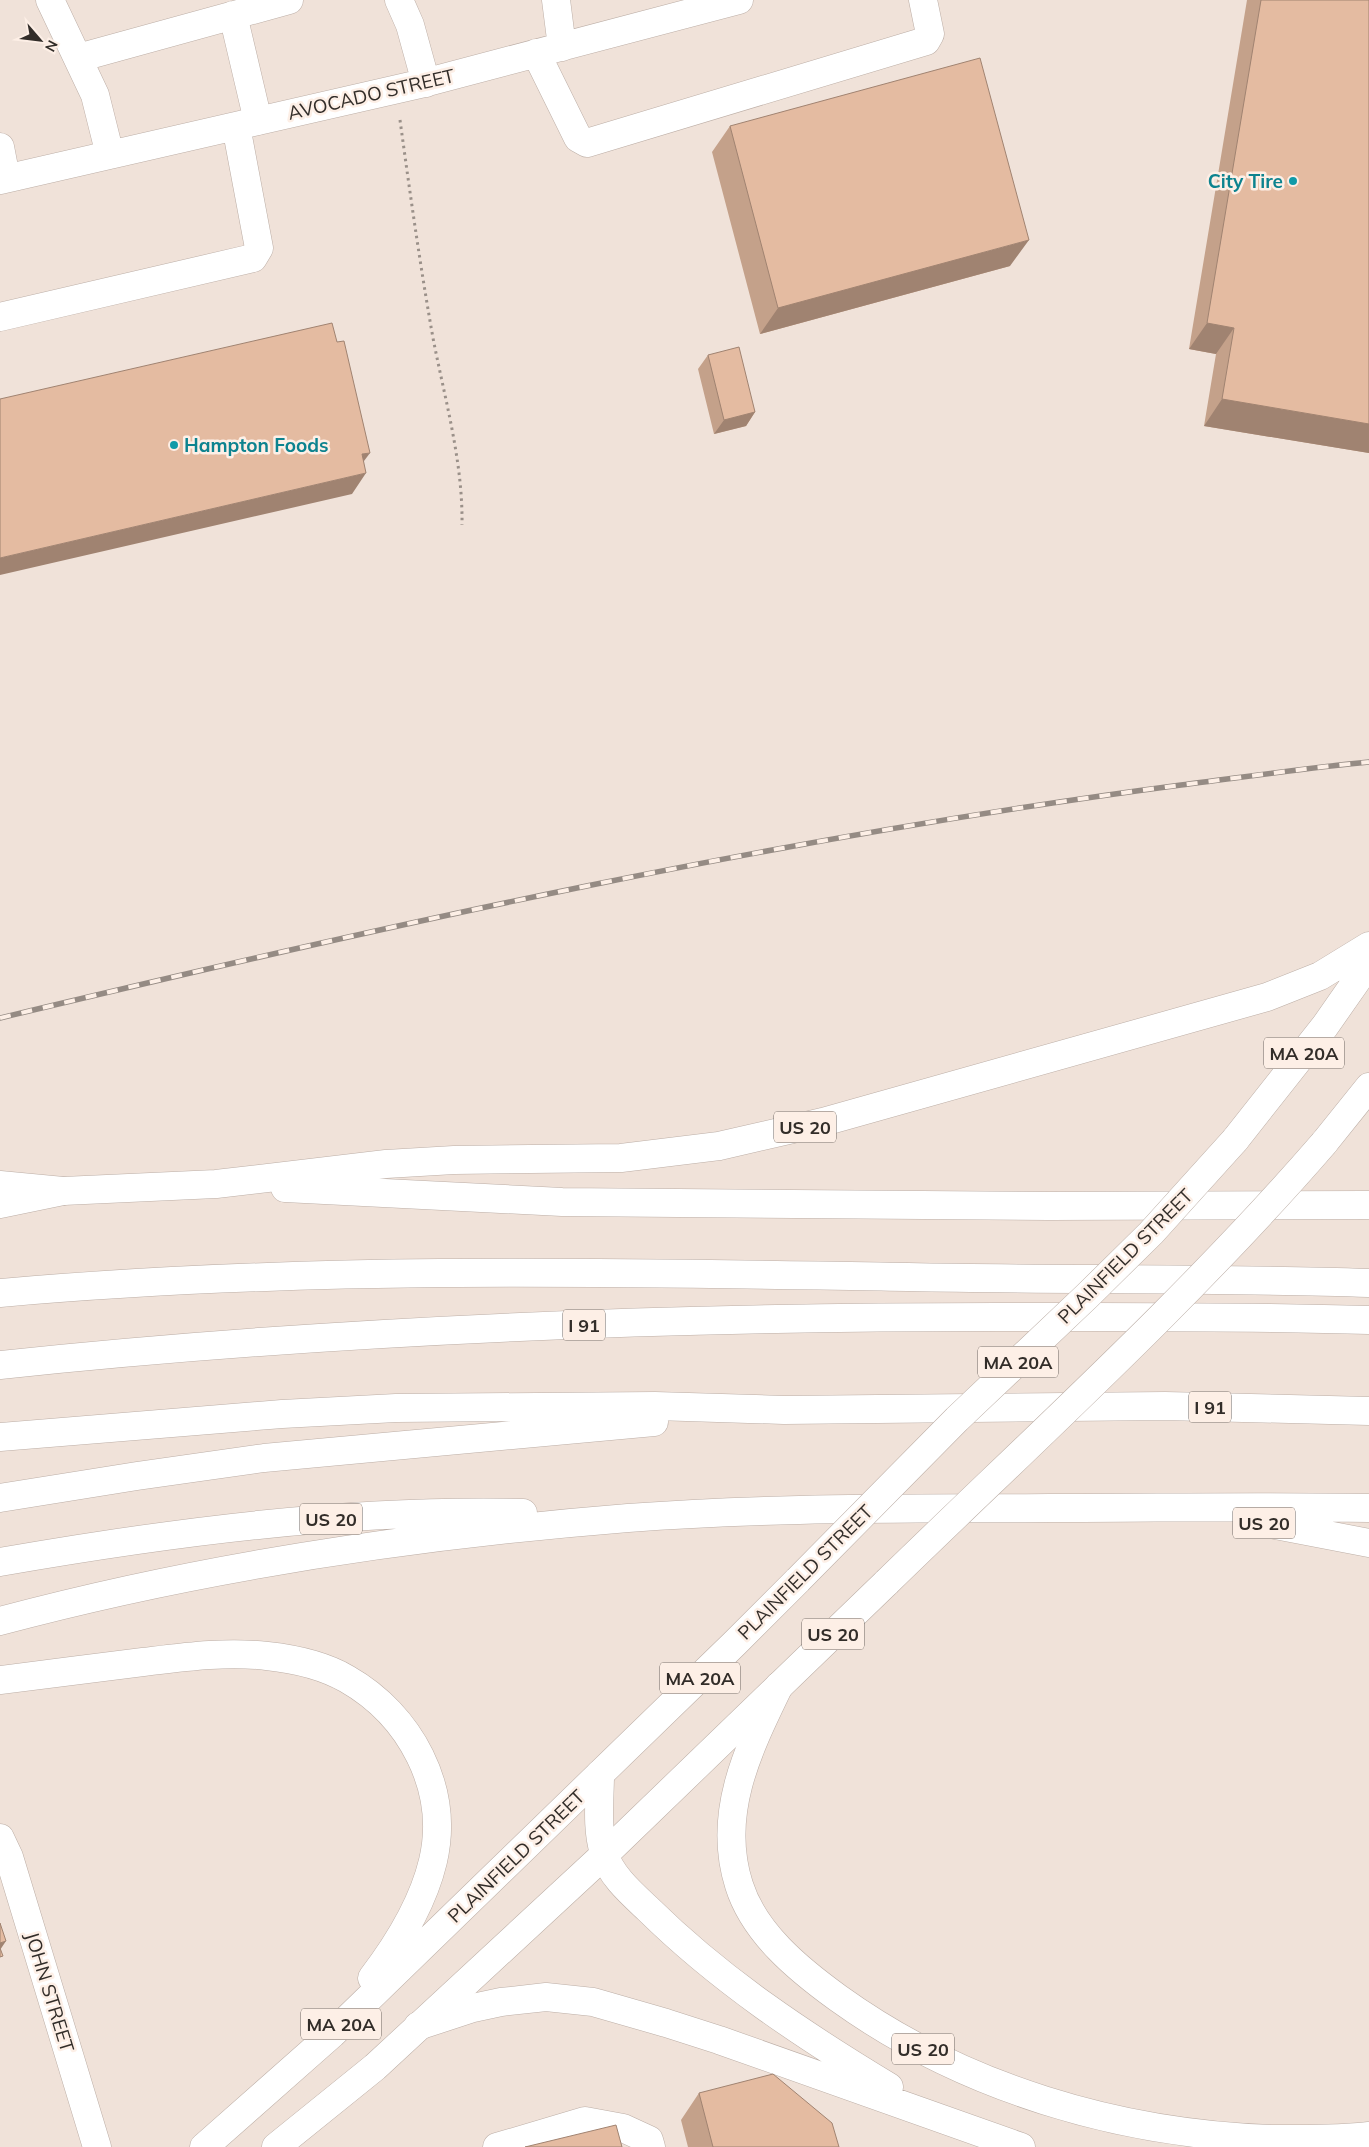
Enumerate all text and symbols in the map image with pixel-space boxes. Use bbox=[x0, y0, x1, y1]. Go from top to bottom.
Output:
north arrow bbox=[15, 15, 65, 65]
text: N bbox=[41, 37, 62, 55]
street label: AVOCADO STREET bbox=[285, 63, 457, 125]
place label: City Tire bbox=[1208, 169, 1283, 193]
marker: City Tire bbox=[1287, 175, 1299, 187]
place label: Hampton Foods bbox=[184, 433, 329, 457]
marker: Hampton Foods bbox=[168, 439, 180, 451]
road number: MA 20A bbox=[1264, 1038, 1344, 1068]
road number: US 20 bbox=[774, 1112, 836, 1142]
street label: PLAINFIELD STREET bbox=[1052, 1183, 1198, 1329]
road number: I 91 bbox=[563, 1310, 605, 1340]
road number: MA 20A bbox=[978, 1346, 1058, 1378]
road number: I 91 bbox=[1189, 1391, 1231, 1422]
street label: PLAINFIELD STREET bbox=[732, 1499, 878, 1645]
road number: US 20 bbox=[300, 1504, 362, 1535]
road number: US 20 bbox=[1233, 1508, 1295, 1539]
road number: US 20 bbox=[802, 1618, 864, 1650]
road number: MA 20A bbox=[660, 1662, 740, 1694]
street label: PLAINFIELD STREET bbox=[442, 1784, 590, 1928]
street label: JOHN STREET bbox=[20, 1929, 80, 2055]
road number: MA 20A bbox=[301, 2008, 381, 2040]
road number: US 20 bbox=[892, 2034, 954, 2064]

